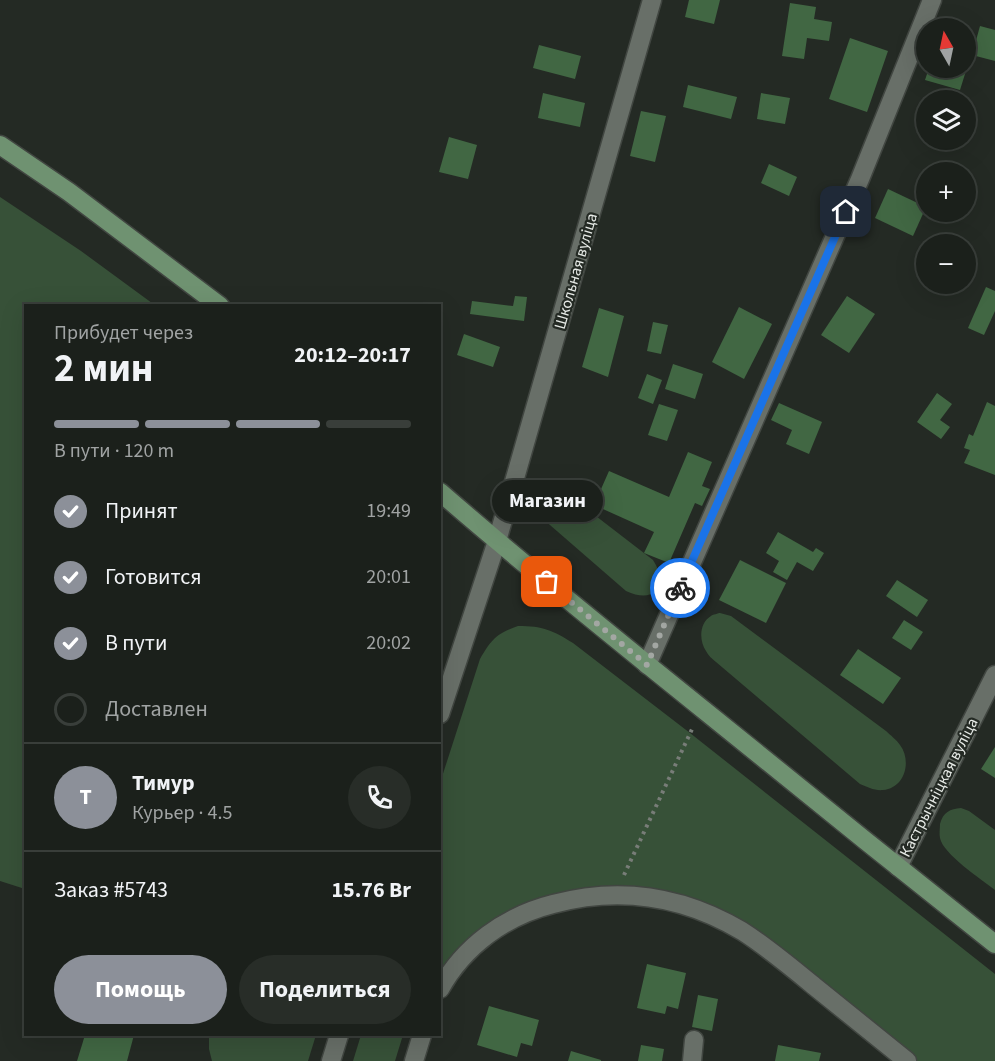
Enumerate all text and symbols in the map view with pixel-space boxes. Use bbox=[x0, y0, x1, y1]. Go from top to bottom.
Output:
north arrow bbox=[916, 18, 976, 78]
map controls bbox=[916, 18, 976, 294]
button: layers bbox=[916, 90, 976, 150]
button: + bbox=[916, 162, 976, 222]
pin bbox=[820, 186, 871, 237]
icon: home bbox=[829, 195, 862, 228]
street label: Школьная вуліца bbox=[549, 211, 603, 332]
button: − bbox=[916, 234, 976, 294]
text: Прибудет через bbox=[54, 319, 193, 347]
text: 20:12–20:17 bbox=[294, 339, 411, 371]
text: 2 мин bbox=[54, 341, 154, 397]
text: В пути · 120 m bbox=[54, 437, 174, 465]
callout: Магазин bbox=[492, 480, 602, 522]
text: Магазин bbox=[509, 487, 586, 515]
icon: check bbox=[54, 495, 87, 528]
text: Принят bbox=[105, 495, 178, 527]
text: 19:49 bbox=[366, 497, 411, 525]
pin bbox=[521, 556, 572, 607]
courier bbox=[650, 558, 710, 618]
icon: check bbox=[54, 561, 87, 594]
text: Готовится bbox=[105, 561, 202, 593]
text: 20:01 bbox=[366, 563, 411, 591]
icon: bag bbox=[530, 565, 563, 598]
icon: bike bbox=[664, 572, 697, 605]
icon: check bbox=[54, 627, 87, 660]
text: В пути bbox=[105, 627, 167, 659]
text: 20:02 bbox=[366, 629, 411, 657]
text: Доставлен bbox=[105, 693, 208, 725]
street label: Кастрычніцкая вуліца bbox=[894, 714, 984, 861]
button: phone bbox=[348, 766, 411, 829]
text: Тимур bbox=[132, 767, 195, 799]
text: Т bbox=[79, 781, 92, 813]
text: Курьер · 4.5 bbox=[132, 799, 232, 827]
text: Заказ #5743 bbox=[54, 874, 168, 906]
text: 15.76 Br bbox=[331, 874, 411, 906]
button: Помощь bbox=[54, 955, 227, 1024]
button: Поделиться bbox=[239, 955, 411, 1024]

